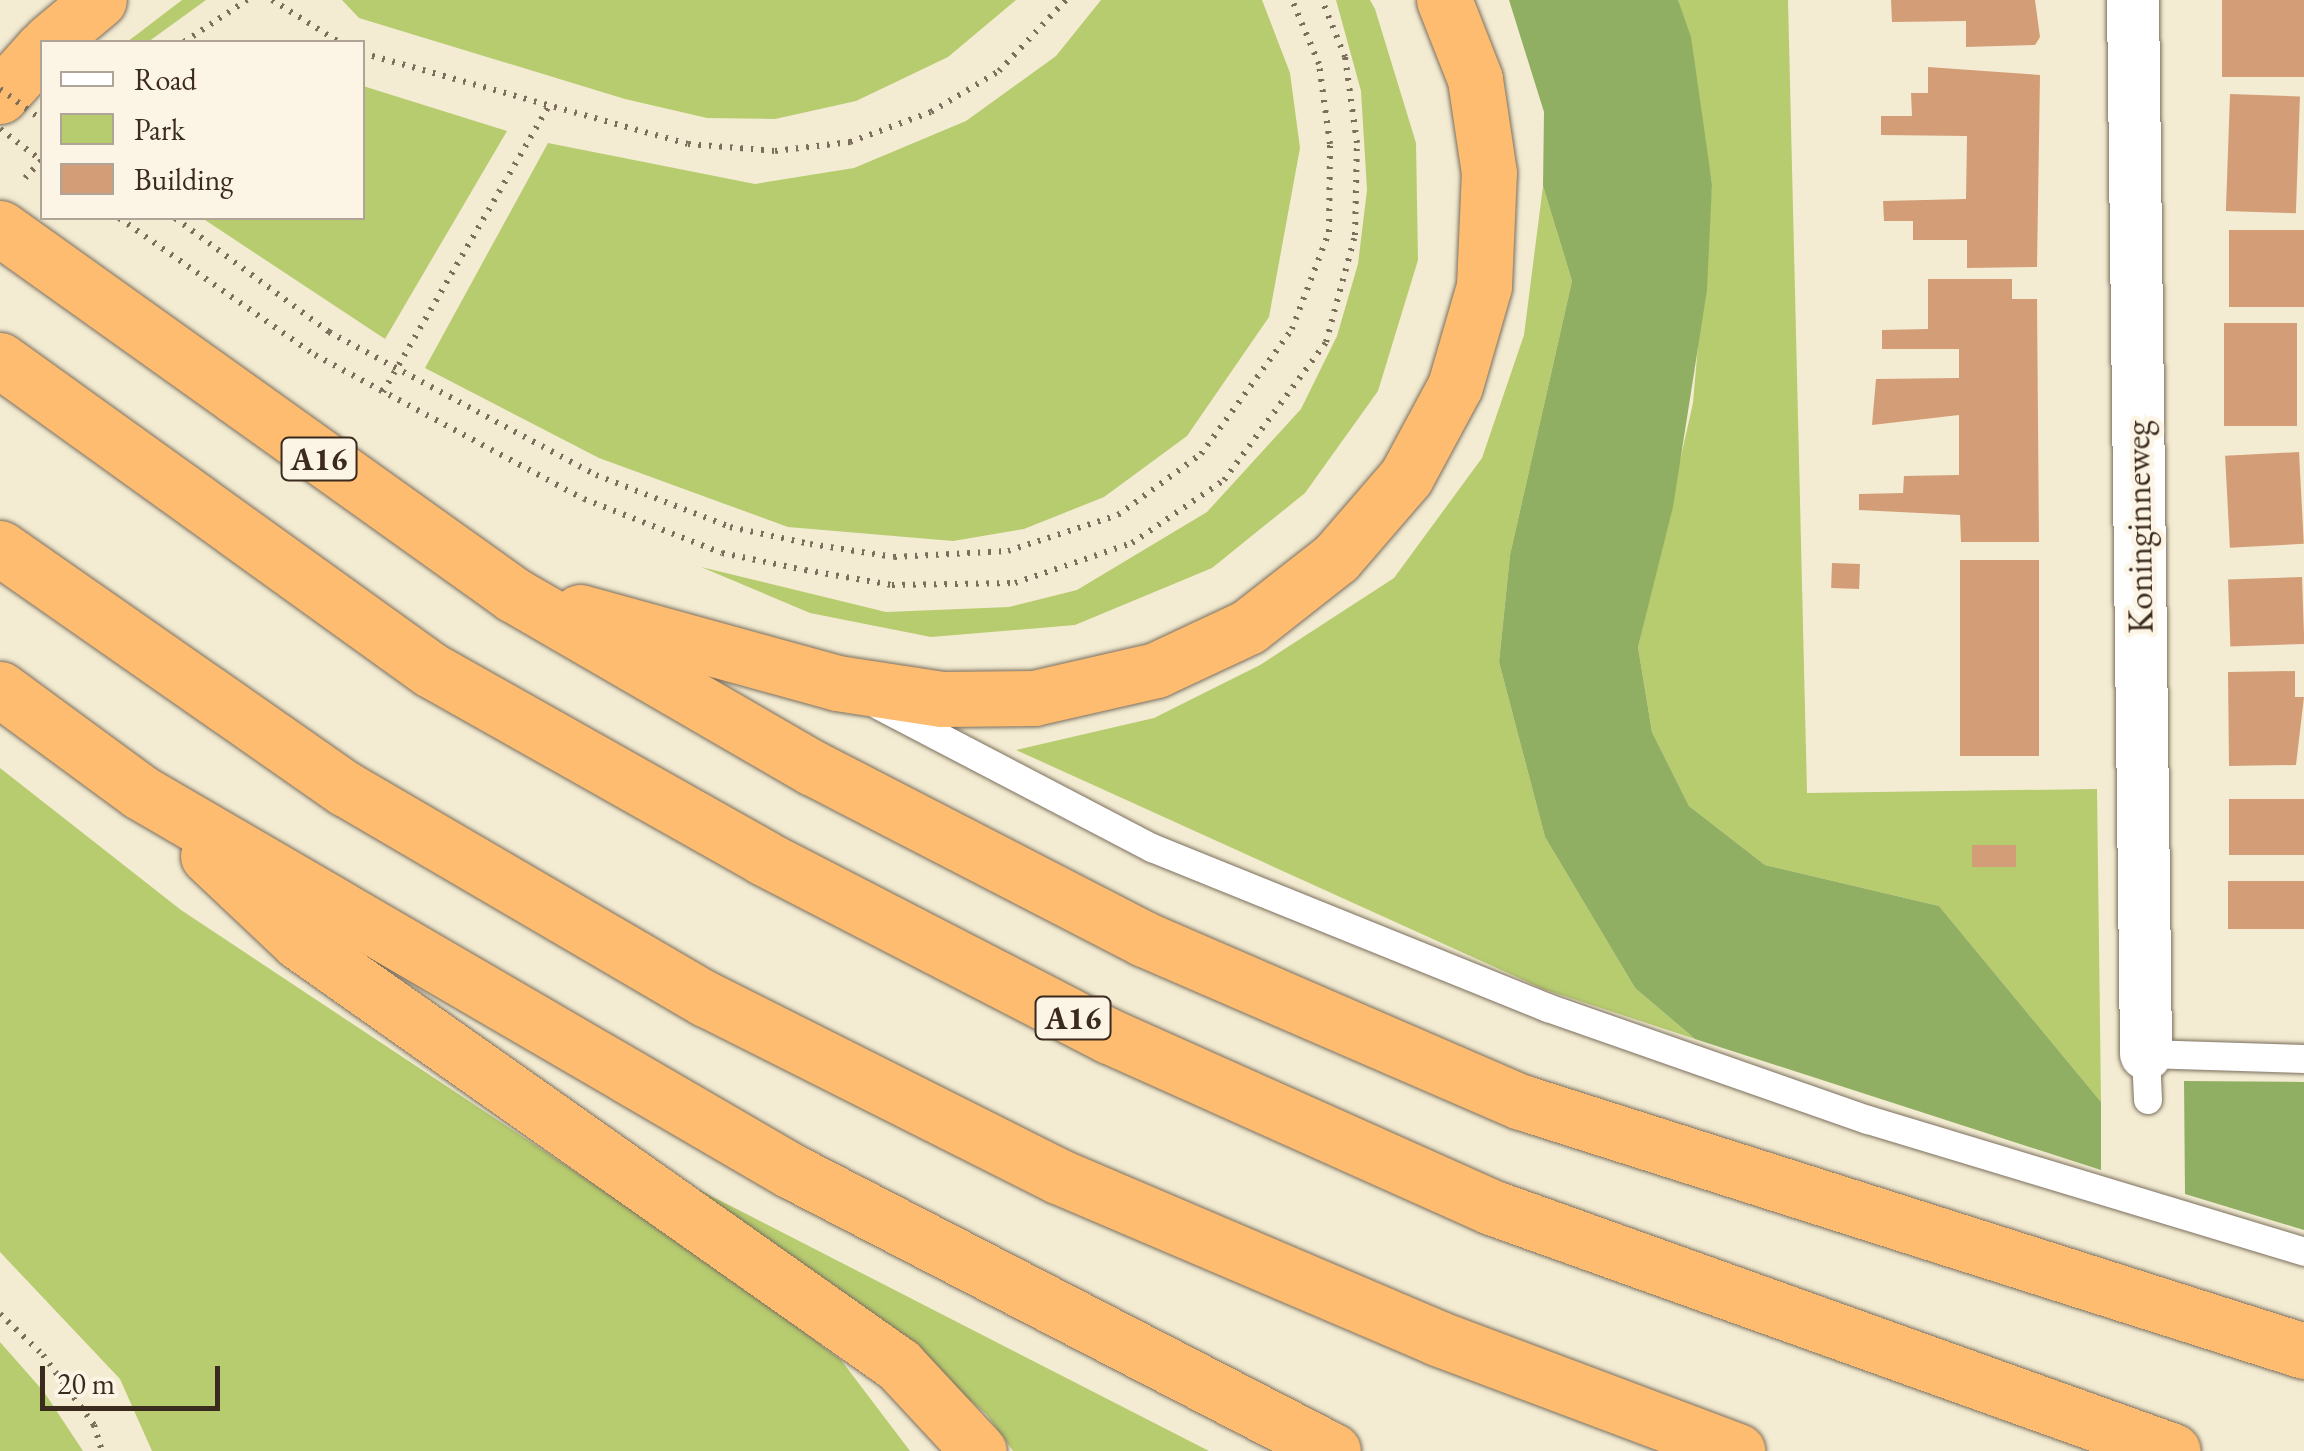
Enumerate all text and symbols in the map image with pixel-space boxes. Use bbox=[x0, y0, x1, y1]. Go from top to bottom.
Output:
legend bbox=[40, 40, 365, 220]
text: Road bbox=[134, 60, 197, 99]
text: Park bbox=[134, 110, 185, 149]
text: Building bbox=[134, 160, 233, 199]
street label: Koninginneweg bbox=[2116, 420, 2162, 634]
road number: A16 bbox=[279, 432, 359, 486]
road number: A16 bbox=[1033, 991, 1113, 1045]
scale bar bbox=[45, 1346, 225, 1408]
text: 20 m bbox=[57, 1364, 115, 1403]

